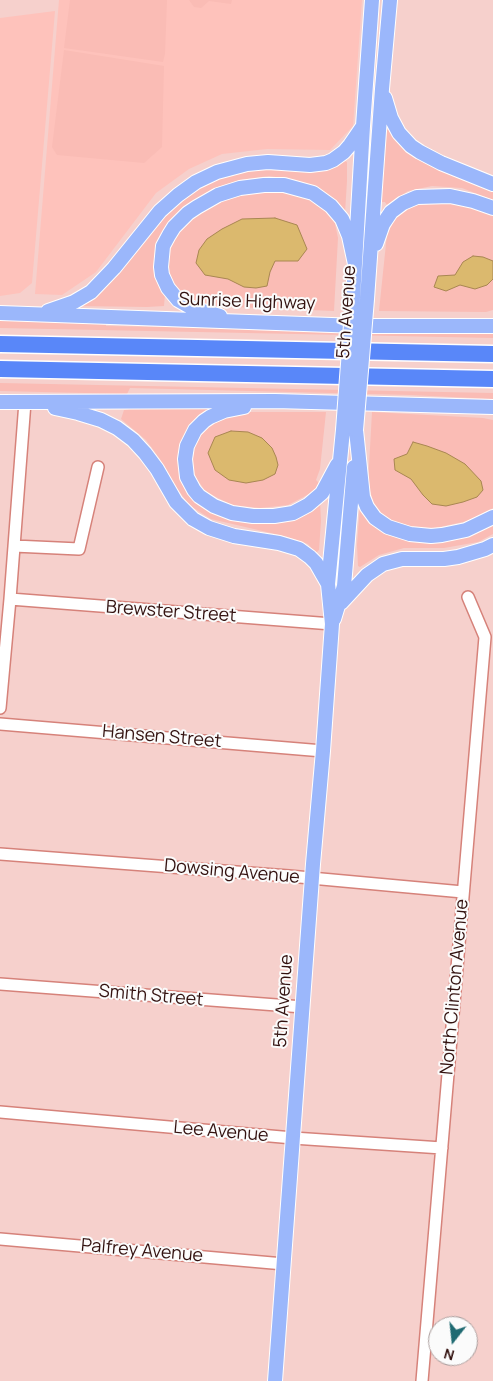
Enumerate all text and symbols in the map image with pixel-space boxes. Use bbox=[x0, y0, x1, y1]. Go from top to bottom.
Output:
street label: 5th Avenue bbox=[333, 265, 361, 359]
street label: Sunrise Highway bbox=[178, 289, 316, 315]
street label: Brewster Street bbox=[105, 597, 237, 627]
street label: Hansen Street bbox=[101, 721, 223, 753]
street label: Dowsing Avenue bbox=[163, 855, 301, 889]
street label: North Clinton Avenue bbox=[437, 898, 473, 1076]
street label: 5th Avenue bbox=[270, 954, 298, 1048]
street label: Smith Street bbox=[98, 981, 204, 1011]
street label: Lee Avenue bbox=[173, 1117, 269, 1147]
street label: Palfrey Avenue bbox=[80, 1235, 204, 1267]
north arrow bbox=[428, 1316, 478, 1366]
text: N bbox=[442, 1344, 456, 1365]

